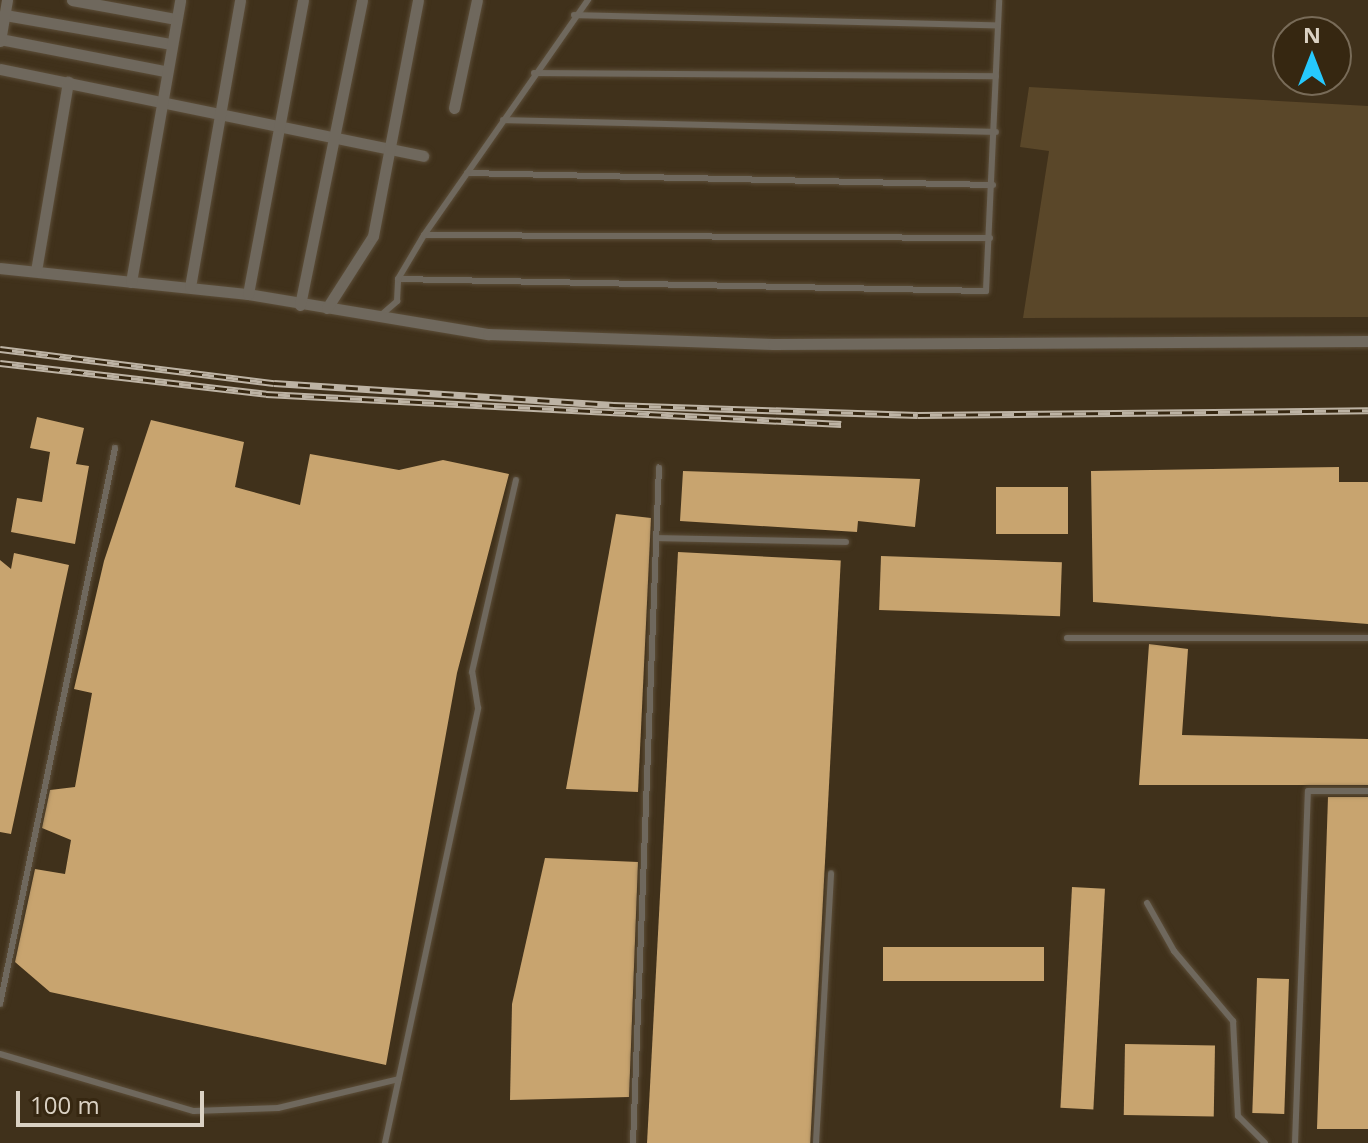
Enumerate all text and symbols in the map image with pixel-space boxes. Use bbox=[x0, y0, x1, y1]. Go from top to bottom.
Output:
north arrow bbox=[1272, 16, 1352, 96]
text: N bbox=[1303, 19, 1321, 49]
scale bar bbox=[20, 1075, 208, 1125]
text: 100 m bbox=[30, 1088, 100, 1121]

